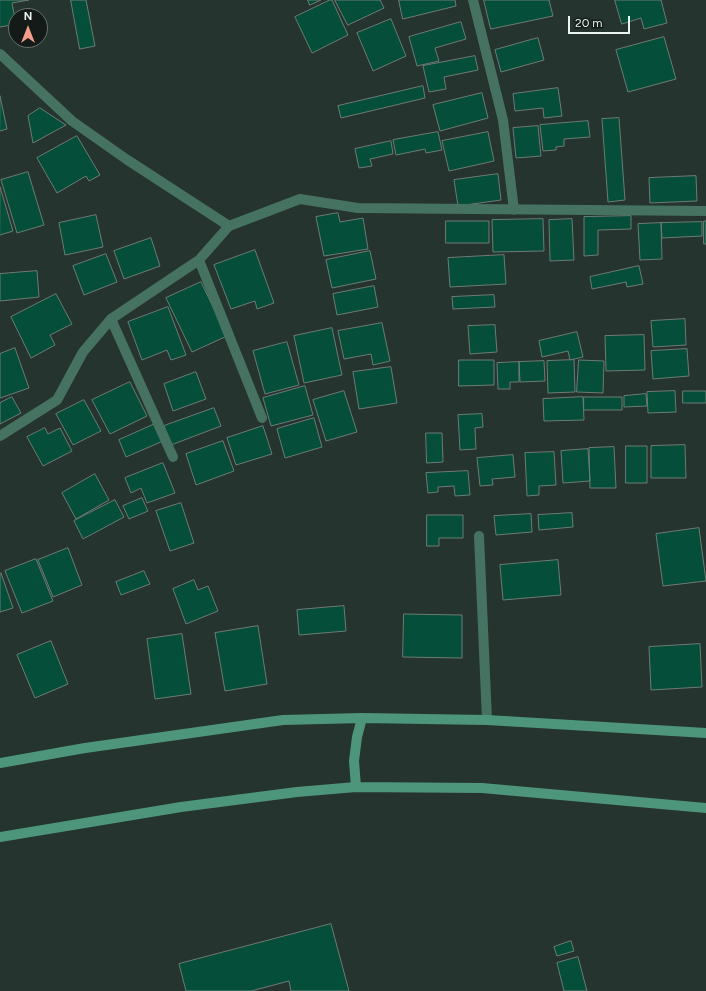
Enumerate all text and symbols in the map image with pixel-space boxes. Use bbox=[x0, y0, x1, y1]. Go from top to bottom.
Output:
north arrow bbox=[8, 8, 48, 48]
scale bar bbox=[570, 8, 632, 34]
text: N bbox=[24, 10, 32, 23]
text: 20 m bbox=[575, 16, 603, 30]

